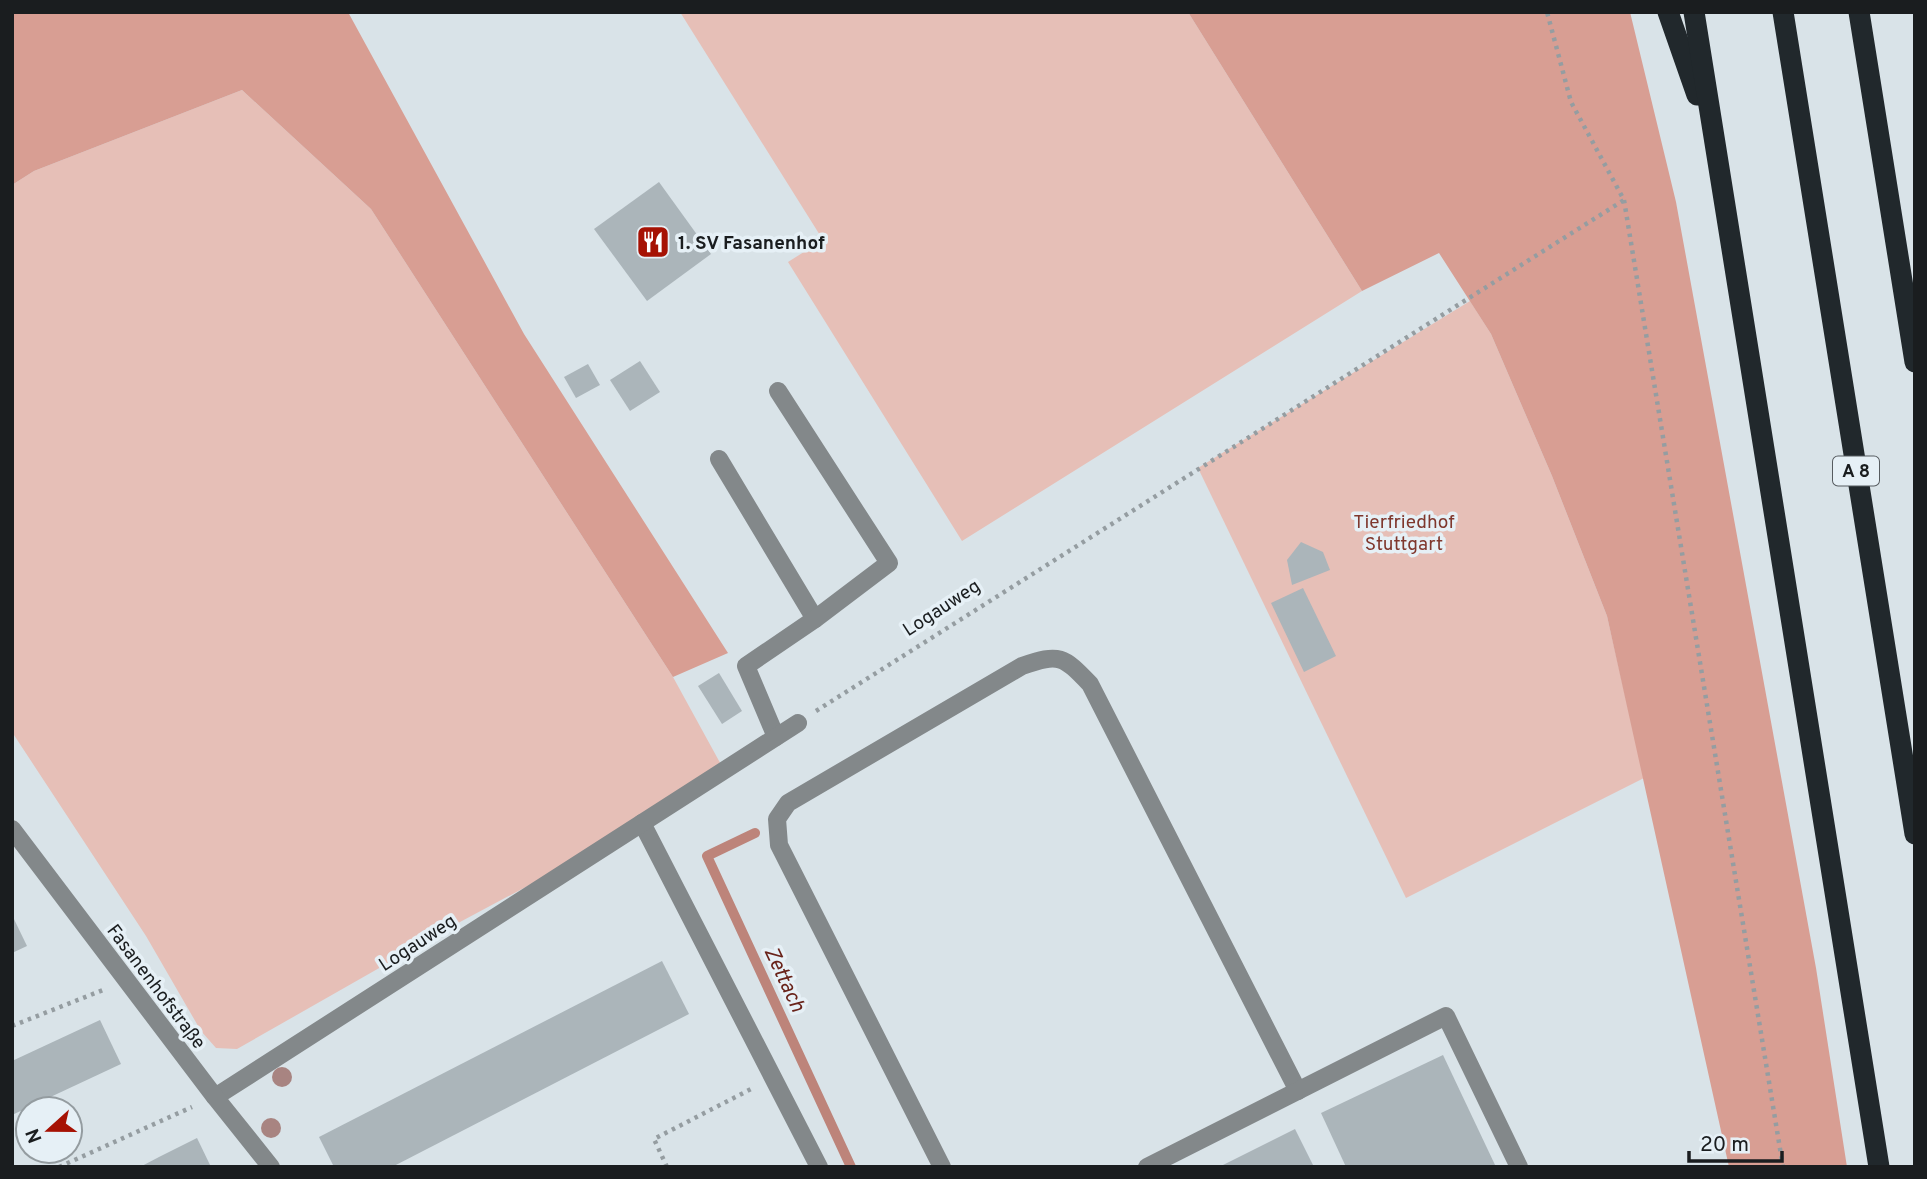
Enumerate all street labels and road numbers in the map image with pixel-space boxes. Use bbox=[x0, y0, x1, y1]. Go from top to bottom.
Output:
road number: A 8 bbox=[1833, 457, 1879, 486]
street label: Logauweg bbox=[899, 575, 985, 643]
street label: Logauweg bbox=[375, 910, 461, 978]
street label: Fasanenhofstraße bbox=[101, 920, 210, 1054]

